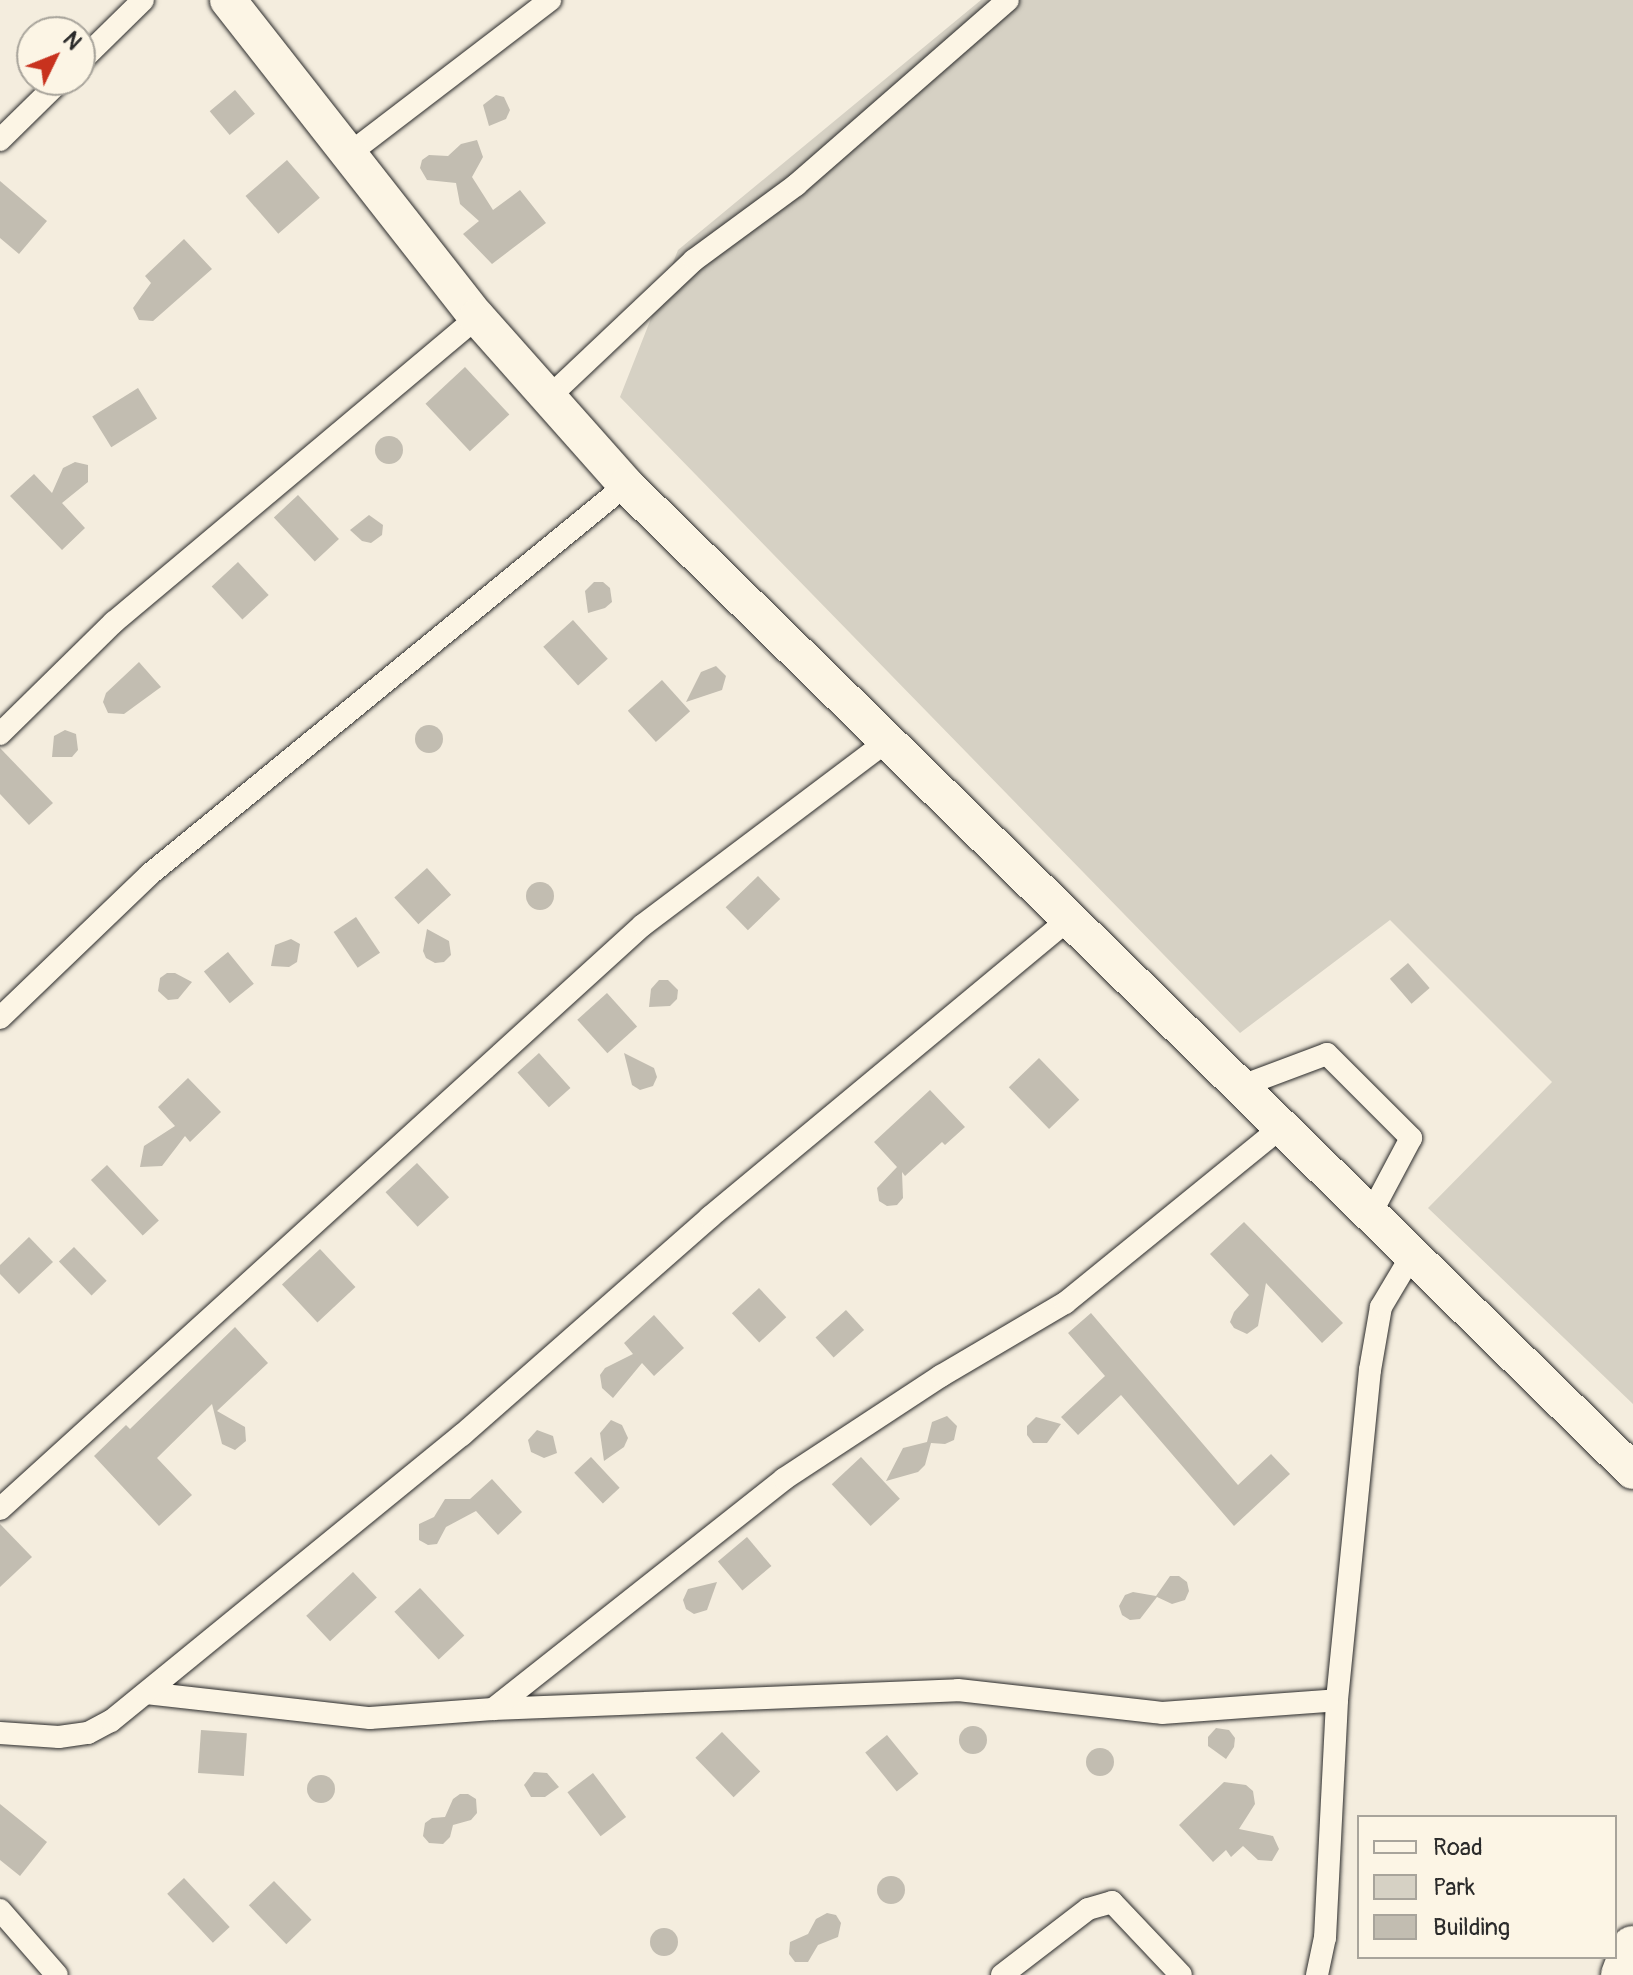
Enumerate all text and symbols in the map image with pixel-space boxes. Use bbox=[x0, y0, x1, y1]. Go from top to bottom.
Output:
north arrow bbox=[16, 16, 96, 96]
text: N bbox=[57, 26, 87, 56]
legend bbox=[1357, 1815, 1617, 1959]
text: Road bbox=[1433, 1833, 1483, 1862]
text: Park bbox=[1433, 1873, 1475, 1902]
text: Building bbox=[1433, 1913, 1510, 1942]

